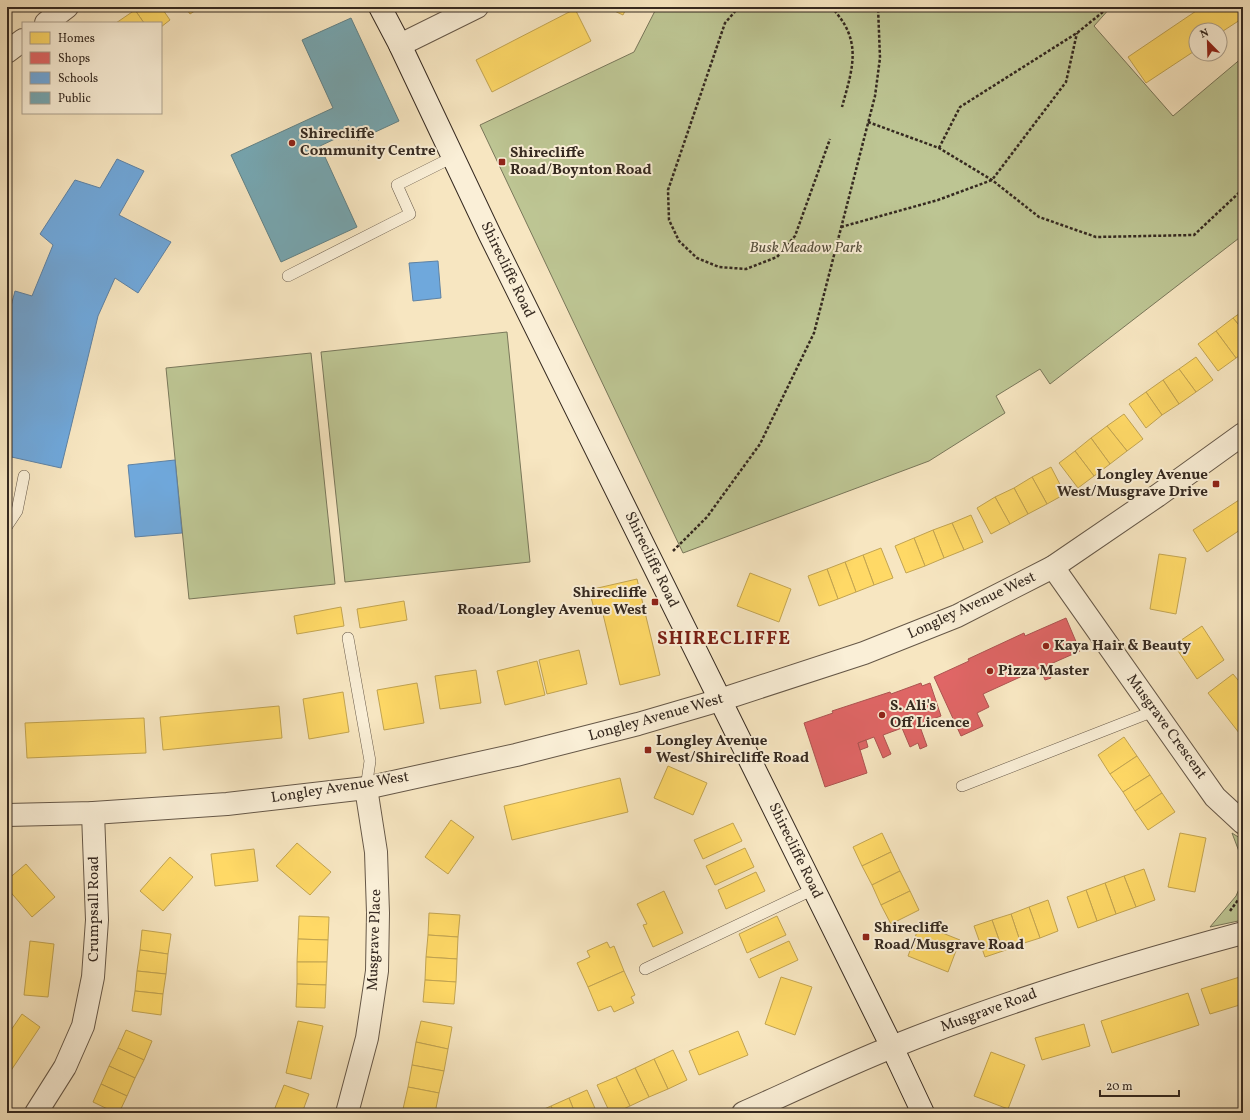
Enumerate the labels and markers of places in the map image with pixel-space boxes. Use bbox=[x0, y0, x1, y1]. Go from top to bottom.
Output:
place label: Shirecliffe Community Centre bbox=[300, 124, 436, 162]
marker: Shirecliffe Community Centre bbox=[287, 138, 297, 148]
place label: Shirecliffe Road/Boynton Road bbox=[510, 143, 652, 181]
marker: Shirecliffe Road/Boynton Road bbox=[497, 157, 507, 167]
place label: Longley Avenue West/Musgrave Drive bbox=[1057, 465, 1208, 503]
marker: Longley Avenue West/Musgrave Drive bbox=[1211, 479, 1221, 489]
place label: Shirecliffe Road/Longley Avenue West bbox=[457, 583, 647, 621]
marker: Shirecliffe Road/Longley Avenue West bbox=[650, 597, 660, 607]
place label: Kaya Hair & Beauty bbox=[1054, 636, 1192, 657]
marker: Kaya Hair & Beauty bbox=[1041, 641, 1051, 651]
place label: Pizza Master bbox=[998, 661, 1089, 682]
marker: Pizza Master bbox=[985, 666, 995, 676]
place label: S. Ali's Off Licence bbox=[890, 696, 970, 734]
marker: S. Ali's Off Licence bbox=[877, 710, 887, 720]
place label: Longley Avenue West/Shirecliffe Road bbox=[656, 731, 809, 769]
marker: Longley Avenue West/Shirecliffe Road bbox=[643, 745, 653, 755]
place label: Shirecliffe Road/Musgrave Road bbox=[874, 918, 1024, 956]
marker: Shirecliffe Road/Musgrave Road bbox=[861, 932, 871, 942]

